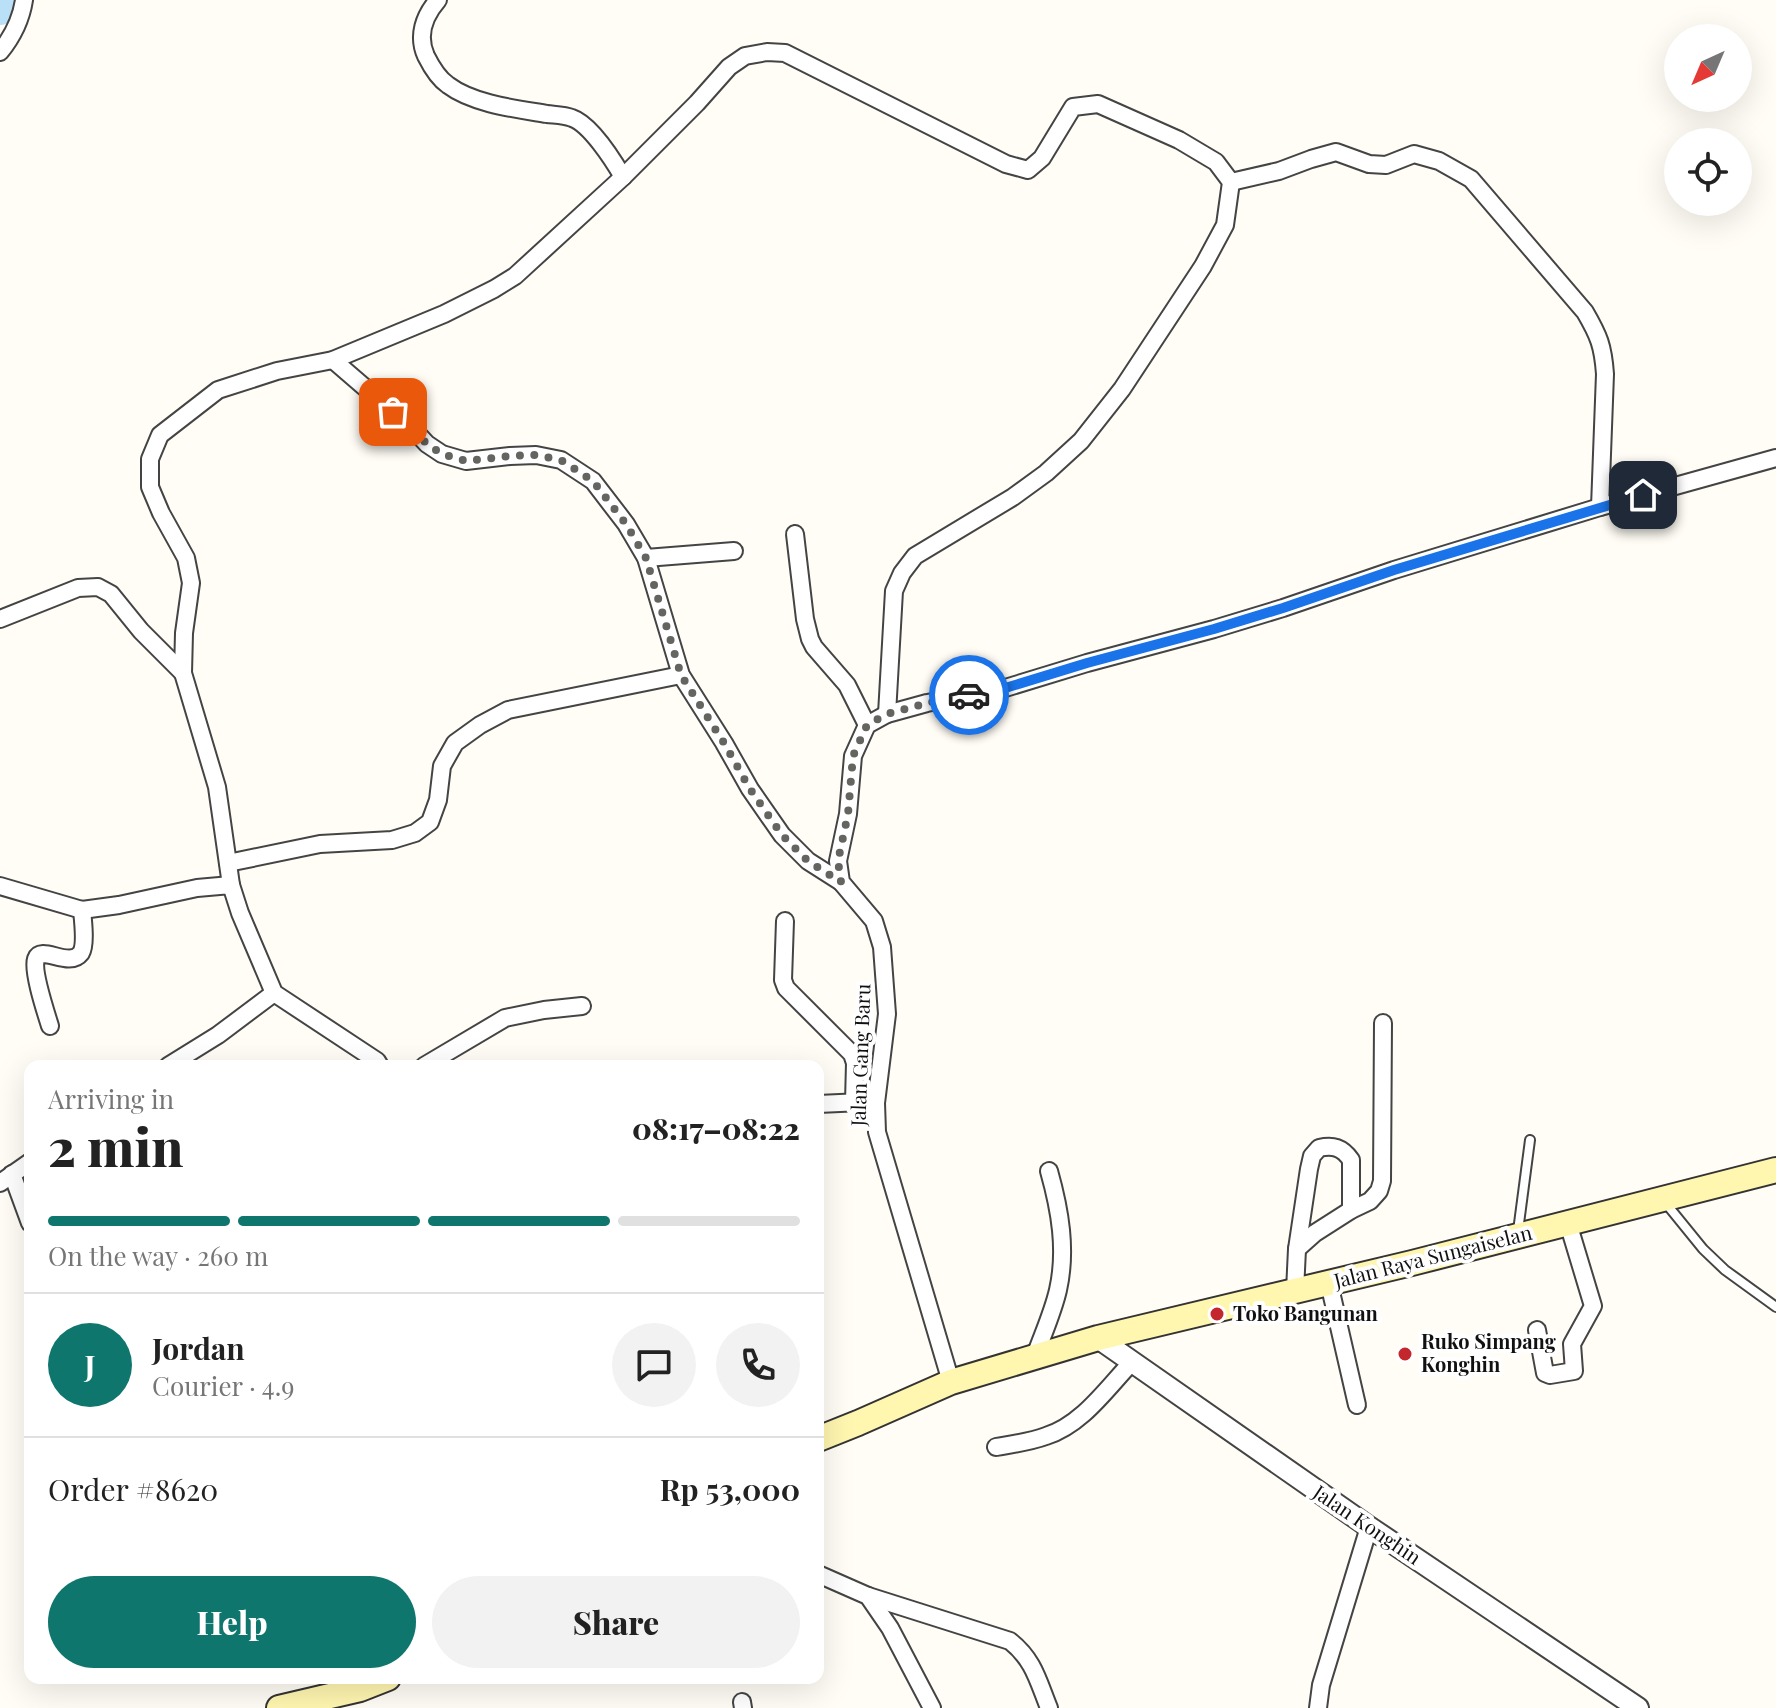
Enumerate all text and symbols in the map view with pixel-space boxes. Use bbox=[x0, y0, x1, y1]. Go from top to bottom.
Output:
north arrow bbox=[1664, 24, 1752, 112]
map controls bbox=[1664, 24, 1752, 216]
button: locate bbox=[1664, 128, 1752, 216]
pin bbox=[359, 378, 427, 446]
icon: bag bbox=[371, 390, 415, 434]
pin bbox=[1609, 461, 1677, 529]
icon: home bbox=[1621, 473, 1665, 517]
courier bbox=[929, 655, 1009, 735]
icon: car bbox=[947, 673, 991, 717]
street label: Jalan Gang Baru bbox=[843, 983, 875, 1128]
text: Arriving in bbox=[48, 1081, 174, 1116]
text: 08:17–08:22 bbox=[632, 1108, 800, 1148]
text: 2 min bbox=[48, 1111, 183, 1180]
street label: Jalan Raya Sungaiselan bbox=[1330, 1218, 1535, 1293]
text: On the way · 260 m bbox=[48, 1238, 268, 1273]
place label: Toko Bangunan bbox=[1233, 1299, 1379, 1326]
marker: Toko Bangunan bbox=[1208, 1305, 1226, 1323]
button: chat bbox=[612, 1323, 696, 1407]
button: phone bbox=[716, 1323, 800, 1407]
place label: Ruko Simpang Konghin bbox=[1421, 1327, 1556, 1377]
text: Jordan bbox=[152, 1328, 245, 1368]
text: J bbox=[85, 1345, 95, 1385]
marker: Ruko Simpang Konghin bbox=[1396, 1345, 1414, 1363]
text: Courier · 4.9 bbox=[152, 1368, 294, 1403]
text: Order #8620 bbox=[48, 1469, 218, 1509]
text: Rp 53,000 bbox=[660, 1469, 800, 1509]
street label: Jalan Konghin bbox=[1308, 1477, 1427, 1570]
button: Help bbox=[48, 1576, 416, 1668]
button: Share bbox=[432, 1576, 800, 1668]

